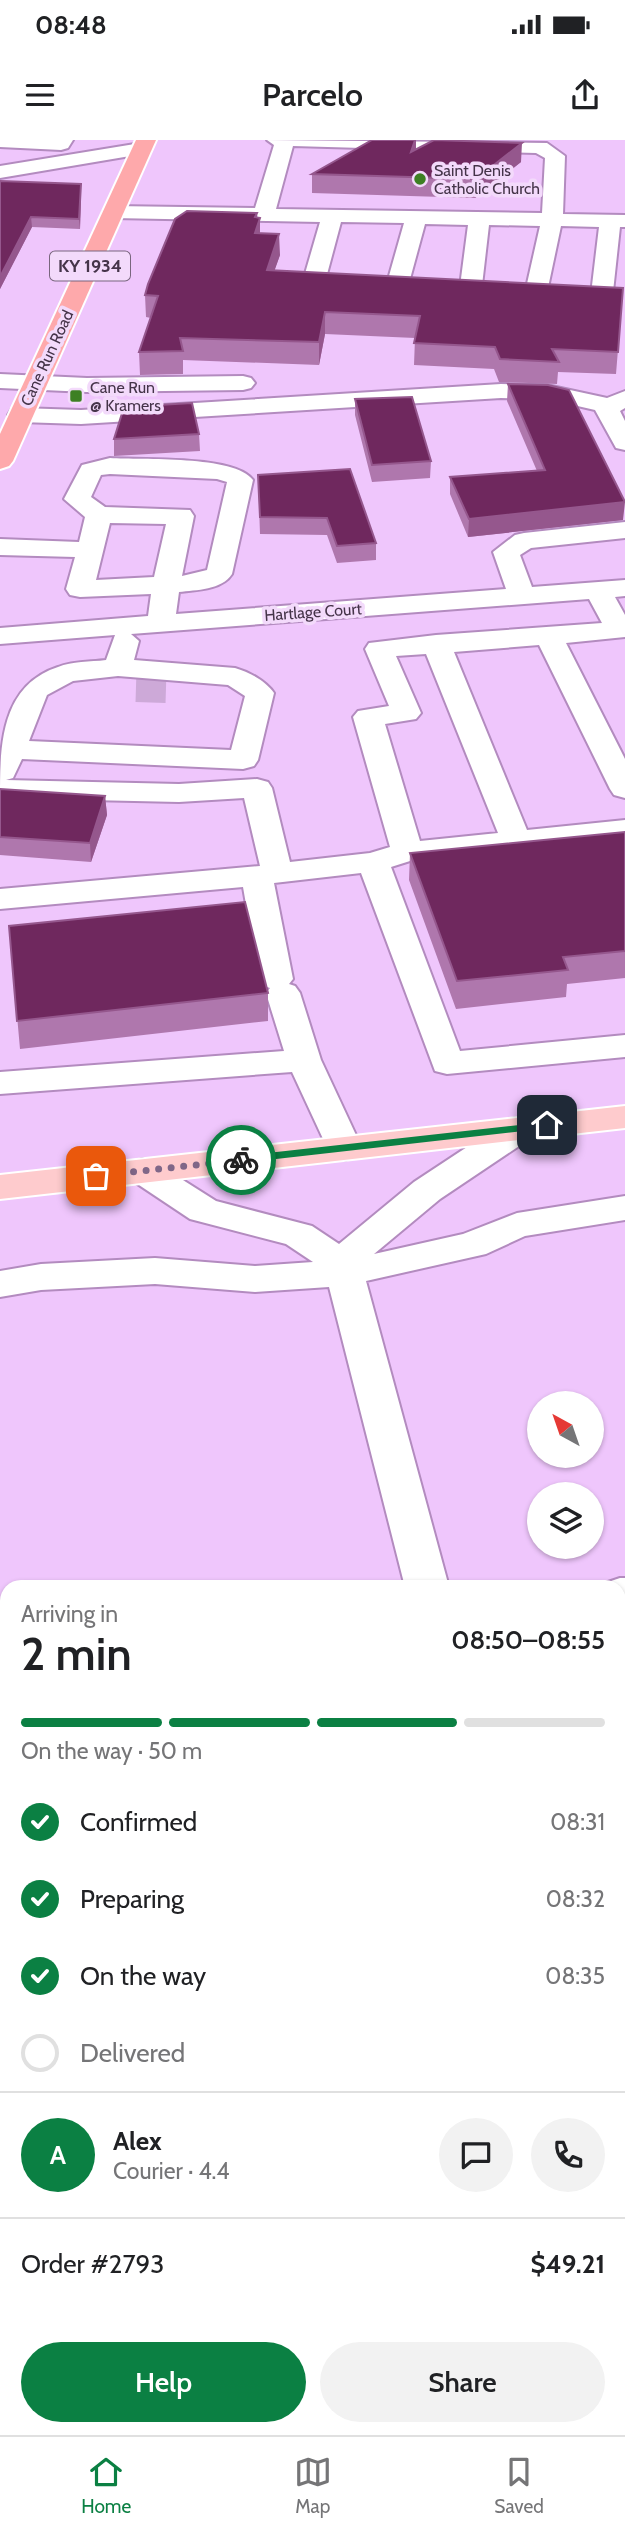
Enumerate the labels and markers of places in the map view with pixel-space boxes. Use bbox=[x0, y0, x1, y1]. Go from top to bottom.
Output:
place label: Saint Denis Catholic Church bbox=[434, 161, 540, 198]
marker: Saint Denis Catholic Church bbox=[412, 171, 428, 187]
place label: Cane Run @ Kramers bbox=[90, 378, 161, 415]
marker: Cane Run @ Kramers bbox=[68, 388, 84, 404]
pin bbox=[517, 1095, 577, 1155]
pin bbox=[66, 1146, 126, 1206]

